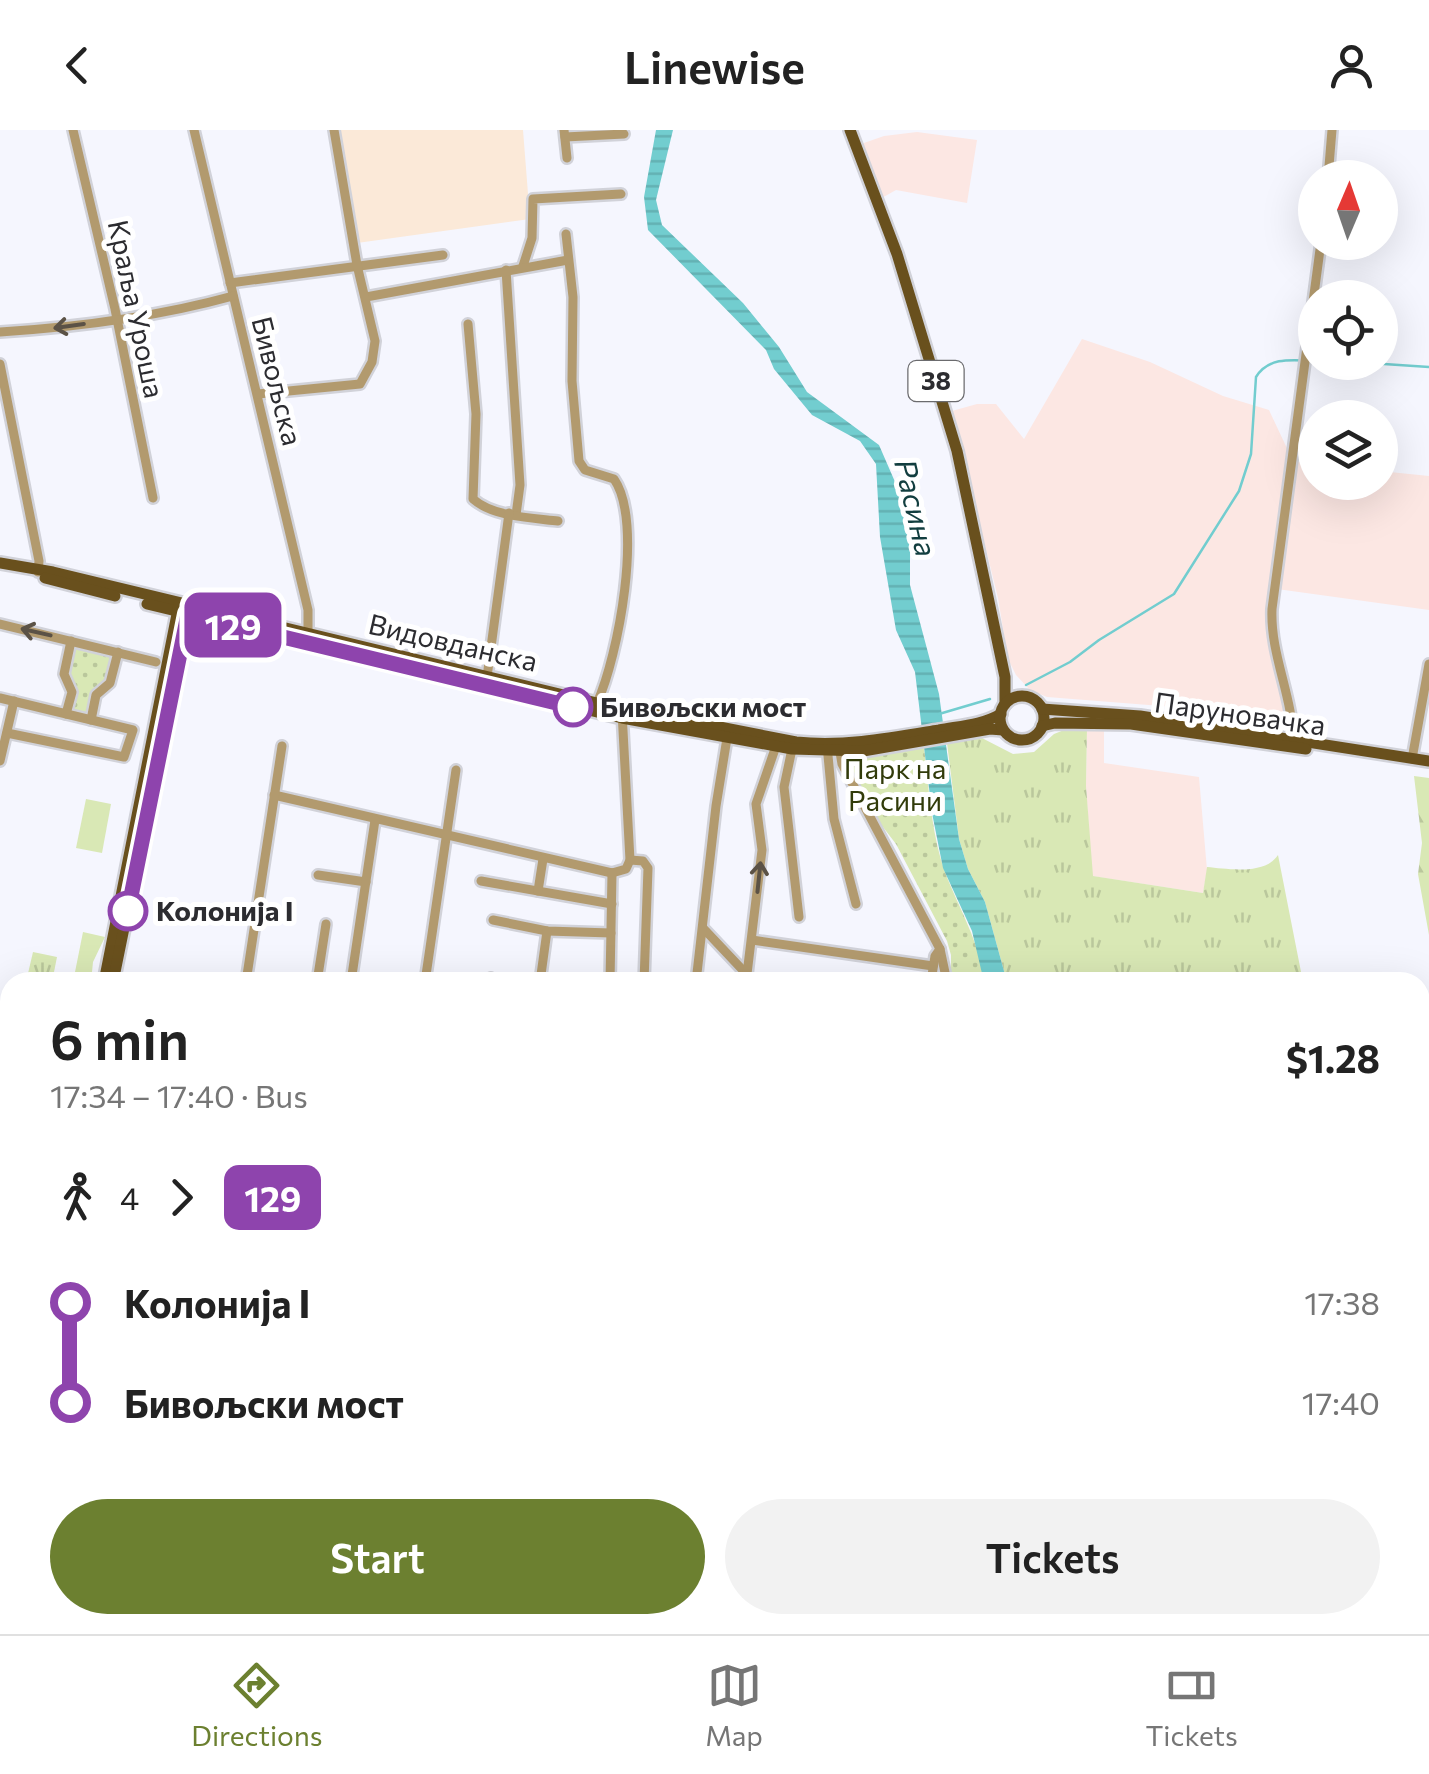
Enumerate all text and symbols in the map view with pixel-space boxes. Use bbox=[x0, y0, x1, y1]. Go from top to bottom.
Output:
icon: back bbox=[50, 38, 105, 93]
text: Linewise bbox=[624, 38, 805, 93]
icon: person bbox=[1324, 38, 1379, 93]
north arrow bbox=[1298, 160, 1398, 260]
map controls bbox=[1298, 160, 1398, 500]
street label: Краља Уроша bbox=[102, 217, 172, 401]
button: locate bbox=[1298, 280, 1398, 380]
street label: Бивољска bbox=[246, 313, 310, 449]
one-way arrow bbox=[53, 318, 86, 336]
road number: 38 bbox=[908, 361, 964, 401]
button: layers bbox=[1298, 400, 1398, 500]
water label: Расина bbox=[888, 455, 947, 560]
line badge: 129 bbox=[176, 592, 290, 658]
text: 129 bbox=[204, 604, 262, 647]
street label: Видовданска bbox=[365, 606, 541, 678]
one-way arrow bbox=[21, 622, 53, 640]
street label: Паруновачка bbox=[1152, 684, 1328, 742]
marker: Бивољски мост bbox=[554, 688, 592, 726]
place label: Бивољски мост bbox=[600, 689, 806, 723]
park label: Парк на Расини bbox=[844, 751, 946, 817]
one-way arrow bbox=[750, 862, 769, 894]
marker: Колонија I bbox=[109, 892, 147, 930]
place label: Колонија I bbox=[156, 893, 293, 927]
text: 6 min bbox=[50, 1004, 189, 1071]
text: $1.28 bbox=[1286, 1034, 1380, 1081]
text: 17:34 – 17:40 · Bus bbox=[50, 1075, 308, 1115]
icon: walk bbox=[50, 1170, 105, 1225]
icon: forward bbox=[154, 1170, 209, 1225]
text: 129 bbox=[244, 1176, 301, 1219]
text: 4 bbox=[120, 1177, 139, 1217]
text: Колонија I bbox=[124, 1279, 311, 1326]
text: 17:38 bbox=[1304, 1282, 1380, 1322]
text: Бивољски мост bbox=[124, 1379, 404, 1426]
text: 17:40 bbox=[1302, 1382, 1380, 1422]
button: Start bbox=[50, 1499, 705, 1614]
button: Tickets bbox=[725, 1499, 1380, 1614]
tab: Directions bbox=[191, 1658, 323, 1752]
tab: Map bbox=[705, 1658, 763, 1752]
tab: Tickets bbox=[1145, 1658, 1238, 1752]

